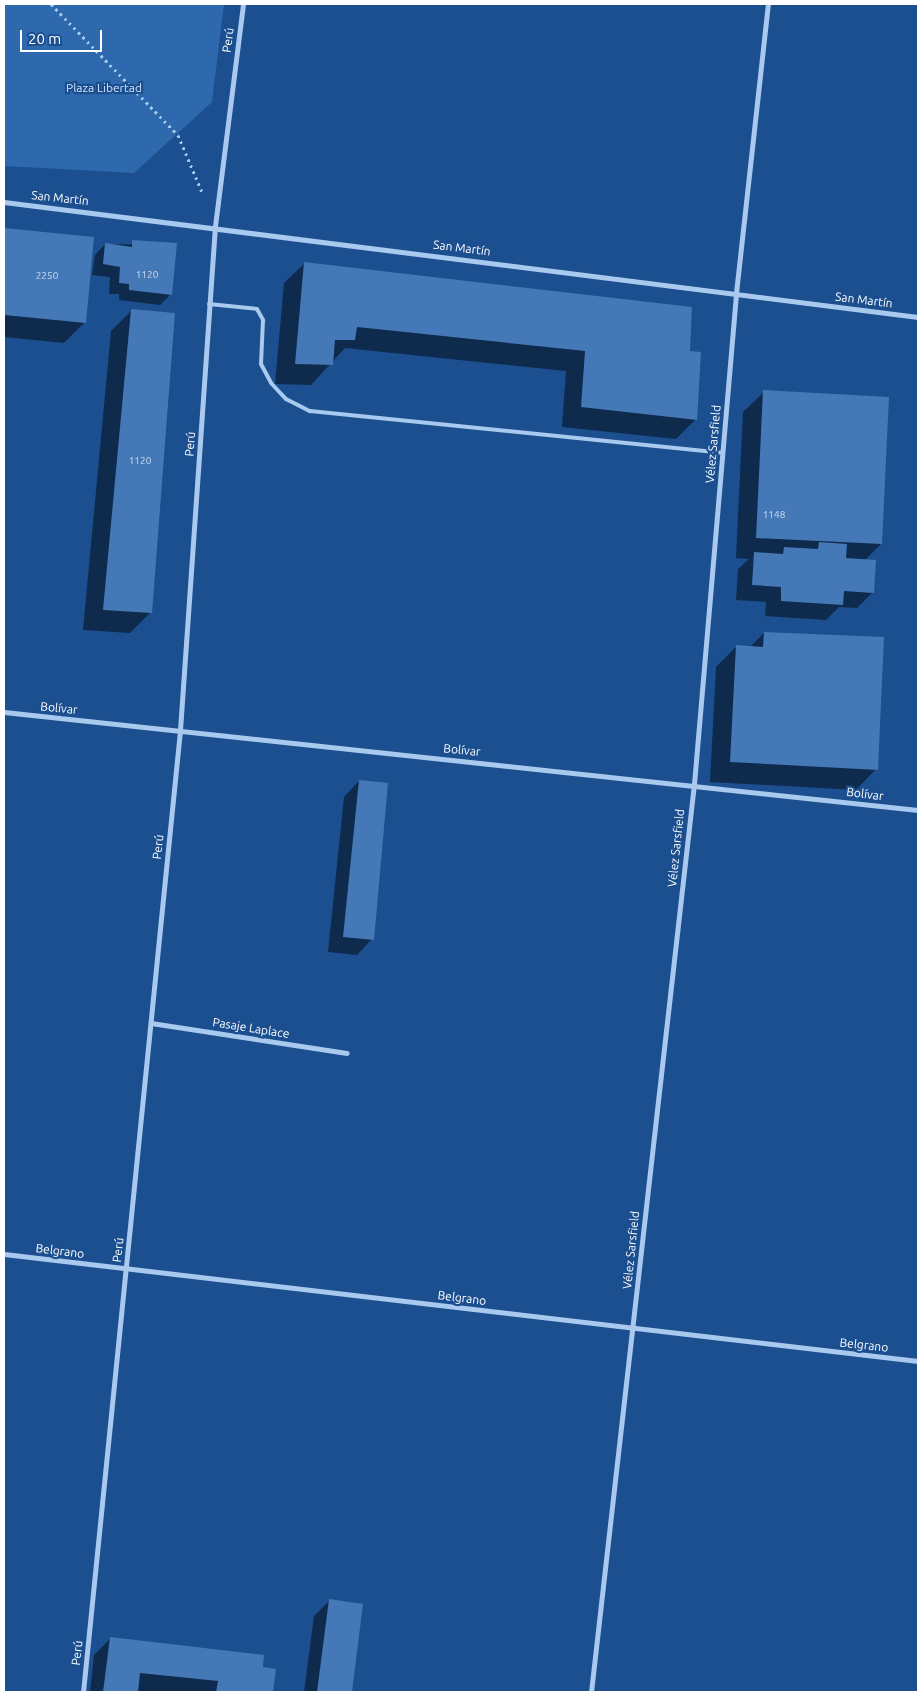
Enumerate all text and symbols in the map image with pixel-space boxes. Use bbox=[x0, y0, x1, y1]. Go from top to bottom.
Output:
scale bar bbox=[22, 20, 105, 52]
street label: Perú bbox=[219, 27, 237, 53]
text: 20 m bbox=[28, 30, 61, 47]
park label: Plaza Libertad bbox=[66, 81, 142, 95]
street label: San Martín bbox=[31, 188, 89, 208]
street label: San Martín bbox=[432, 237, 492, 259]
house number: 1120 bbox=[136, 269, 158, 281]
house number: 2250 bbox=[36, 270, 58, 282]
street label: San Martín bbox=[834, 289, 894, 311]
street label: Vélez Sarsfield bbox=[702, 404, 724, 484]
street label: Perú bbox=[182, 431, 198, 457]
house number: 1120 bbox=[129, 455, 151, 467]
house number: 1148 bbox=[763, 509, 785, 521]
street label: Bolívar bbox=[40, 699, 78, 717]
street label: Bolívar bbox=[443, 741, 481, 759]
street label: Bolívar bbox=[846, 785, 884, 803]
street label: Vélez Sarsfield bbox=[665, 808, 687, 888]
street label: Perú bbox=[150, 834, 166, 860]
street label: Pasaje Laplace bbox=[211, 1015, 291, 1041]
street label: Vélez Sarsfield bbox=[620, 1210, 642, 1290]
street label: Perú bbox=[110, 1237, 126, 1263]
street label: Belgrano bbox=[35, 1241, 85, 1261]
street label: Belgrano bbox=[437, 1288, 487, 1308]
street label: Belgrano bbox=[839, 1335, 889, 1355]
street label: Perú bbox=[69, 1640, 85, 1666]

